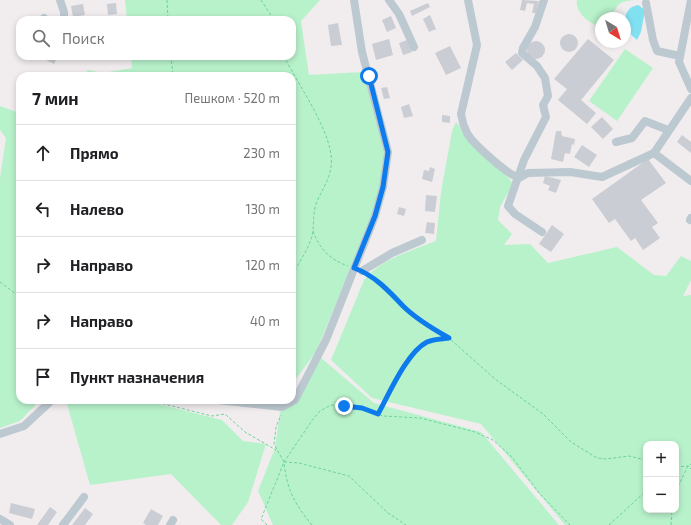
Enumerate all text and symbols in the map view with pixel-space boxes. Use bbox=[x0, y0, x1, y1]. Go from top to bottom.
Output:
north arrow bbox=[595, 12, 631, 48]
search box bbox=[16, 16, 296, 60]
icon: search bbox=[30, 27, 52, 49]
text: Поиск bbox=[62, 29, 105, 47]
route start bbox=[360, 67, 378, 85]
text: 7 мин bbox=[32, 88, 79, 108]
text: Пешком · 520 m bbox=[184, 90, 280, 106]
icon: ahead bbox=[32, 142, 54, 164]
text: Прямо bbox=[70, 144, 119, 162]
text: 230 m bbox=[243, 145, 280, 161]
icon: left bbox=[32, 198, 54, 220]
text: Налево bbox=[70, 200, 124, 218]
text: 130 m bbox=[245, 201, 280, 217]
icon: right bbox=[32, 254, 54, 276]
text: Направо bbox=[70, 256, 133, 274]
text: 120 m bbox=[245, 257, 280, 273]
icon: right bbox=[32, 310, 54, 332]
text: Направо bbox=[70, 312, 133, 330]
text: 40 m bbox=[250, 313, 280, 329]
icon: arrive bbox=[32, 366, 54, 388]
text: Пункт назначения bbox=[70, 368, 204, 386]
route end bbox=[335, 397, 353, 415]
map controls bbox=[643, 441, 679, 513]
button: + bbox=[643, 441, 679, 477]
button: − bbox=[643, 477, 679, 513]

